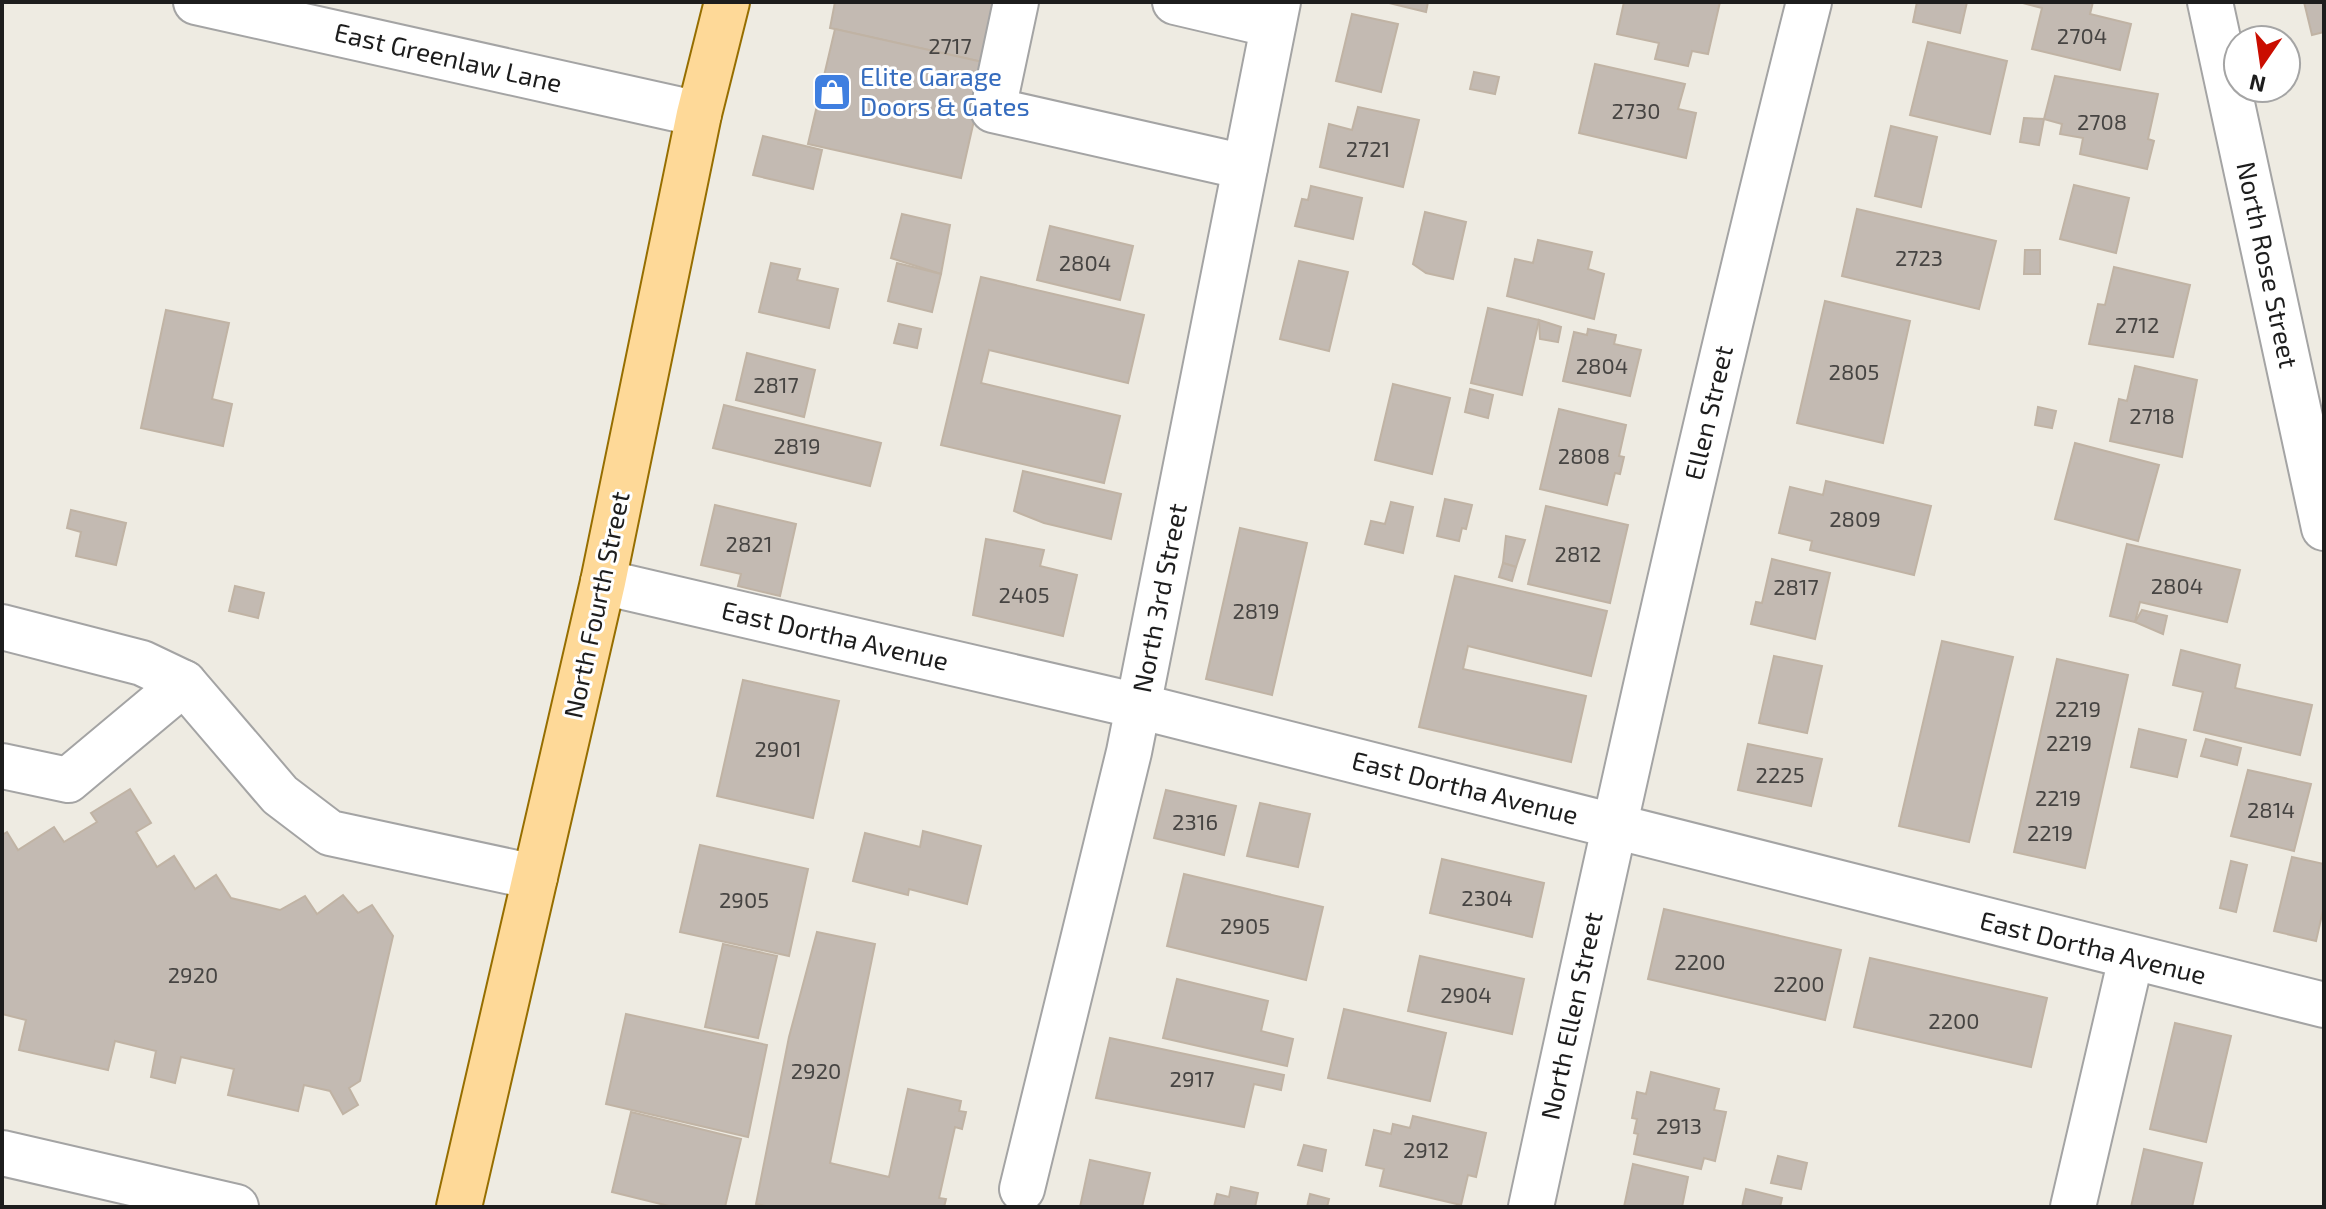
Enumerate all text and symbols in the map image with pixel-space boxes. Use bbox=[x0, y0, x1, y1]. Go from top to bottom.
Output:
street label: East Greenlaw Lane bbox=[332, 15, 565, 98]
house number: 2704 bbox=[2057, 22, 2107, 48]
north arrow bbox=[2222, 24, 2302, 104]
house number: 2717 bbox=[928, 32, 972, 58]
place label: Elite Garage Doors & Gates bbox=[860, 60, 1030, 121]
text: N bbox=[2247, 70, 2268, 99]
shop icon: Elite Garage Doors & Gates bbox=[811, 71, 853, 113]
house number: 2730 bbox=[1611, 97, 1661, 123]
house number: 2708 bbox=[2077, 108, 2127, 134]
house number: 2721 bbox=[1346, 135, 1390, 161]
street label: North Rose Street bbox=[2231, 159, 2306, 371]
house number: 2723 bbox=[1895, 244, 1943, 270]
house number: 2804 bbox=[1059, 249, 1111, 275]
house number: 2712 bbox=[2115, 311, 2159, 337]
street label: Ellen Street bbox=[1677, 342, 1738, 483]
house number: 2804 bbox=[1576, 352, 1628, 378]
house number: 2805 bbox=[1829, 358, 1879, 384]
house number: 2817 bbox=[753, 371, 799, 397]
house number: 2718 bbox=[2129, 402, 2175, 428]
house number: 2819 bbox=[773, 432, 821, 458]
house number: 2808 bbox=[1558, 442, 1610, 468]
street label: North Fourth Street bbox=[556, 488, 635, 721]
street label: North 3rd Street bbox=[1125, 500, 1192, 695]
house number: 2809 bbox=[1829, 505, 1881, 531]
house number: 2821 bbox=[726, 530, 772, 556]
house number: 2812 bbox=[1555, 540, 1601, 566]
house number: 2804 bbox=[2151, 572, 2203, 598]
house number: 2817 bbox=[1773, 573, 1819, 599]
house number: 2405 bbox=[999, 581, 1049, 607]
street label: East Dortha Avenue bbox=[719, 593, 952, 676]
house number: 2819 bbox=[1232, 597, 1280, 623]
house number: 2219 bbox=[2055, 695, 2101, 721]
house number: 2219 bbox=[2046, 729, 2092, 755]
house number: 2901 bbox=[755, 735, 801, 761]
street label: East Dortha Avenue bbox=[1349, 743, 1582, 830]
house number: 2225 bbox=[1756, 761, 1804, 787]
house number: 2219 bbox=[2035, 784, 2081, 810]
house number: 2814 bbox=[2247, 796, 2295, 822]
house number: 2316 bbox=[1172, 808, 1218, 834]
house number: 2219 bbox=[2027, 819, 2073, 845]
house number: 2304 bbox=[1461, 884, 1513, 910]
house number: 2905 bbox=[719, 886, 769, 912]
street label: East Dortha Avenue bbox=[1977, 903, 2210, 990]
street label: North Ellen Street bbox=[1533, 909, 1608, 1122]
house number: 2905 bbox=[1220, 912, 1270, 938]
house number: 2200 bbox=[1674, 948, 1726, 974]
house number: 2920 bbox=[168, 961, 218, 987]
house number: 2200 bbox=[1773, 970, 1825, 996]
house number: 2904 bbox=[1440, 981, 1492, 1007]
house number: 2200 bbox=[1928, 1007, 1980, 1033]
house number: 2920 bbox=[791, 1057, 841, 1083]
house number: 2917 bbox=[1170, 1065, 1214, 1091]
house number: 2913 bbox=[1656, 1112, 1702, 1138]
house number: 2912 bbox=[1403, 1136, 1449, 1162]

